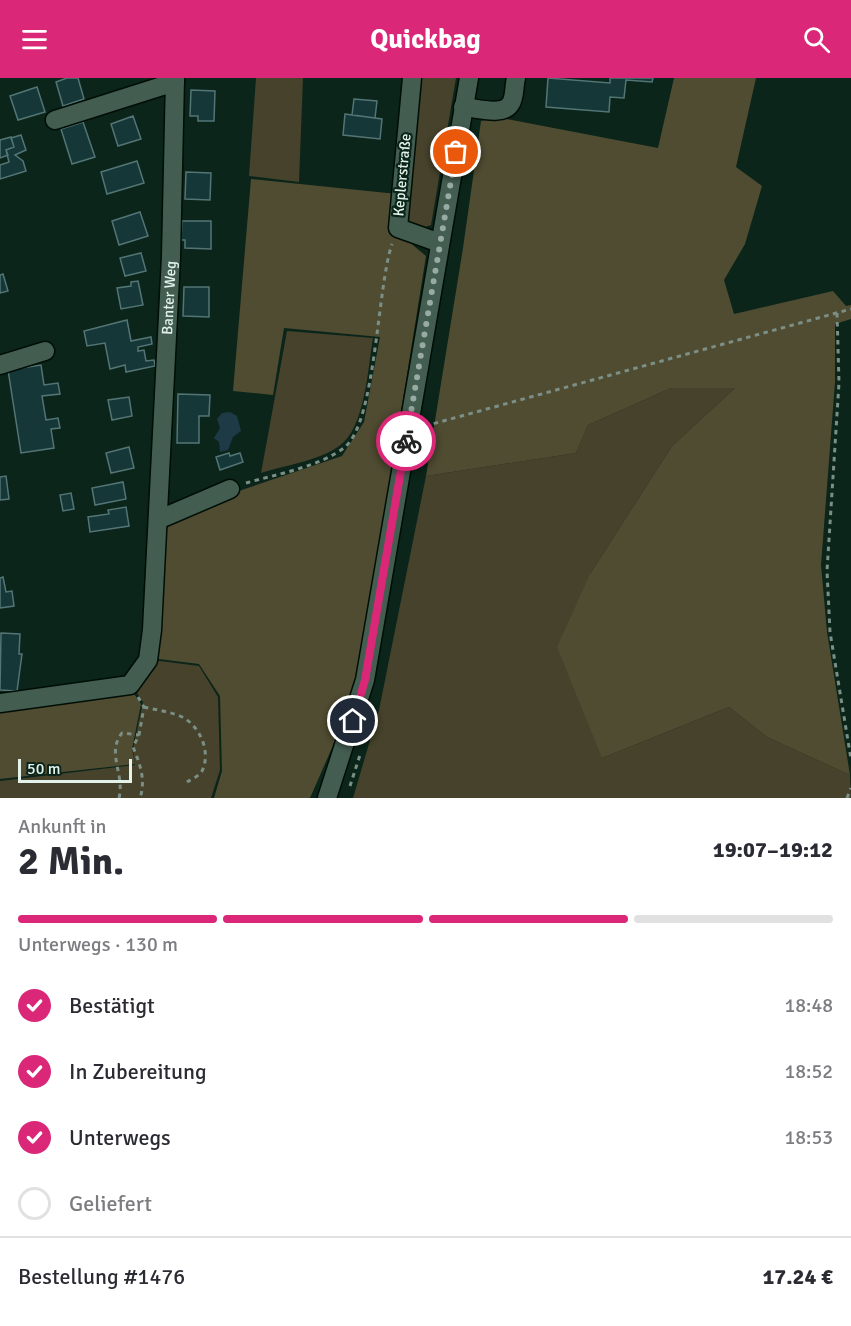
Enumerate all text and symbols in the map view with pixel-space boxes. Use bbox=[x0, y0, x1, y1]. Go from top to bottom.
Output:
icon: menu bbox=[18, 23, 51, 56]
text: Quickbag bbox=[370, 23, 481, 56]
icon: search bbox=[800, 23, 833, 56]
pin bbox=[430, 126, 481, 177]
street label: Keplerstraße bbox=[389, 133, 415, 217]
icon: bag bbox=[439, 135, 472, 168]
street label: Banter Weg bbox=[158, 260, 180, 335]
courier bbox=[376, 411, 436, 471]
icon: bike bbox=[390, 425, 423, 458]
pin bbox=[327, 695, 378, 746]
icon: home bbox=[336, 704, 369, 737]
scale bar bbox=[18, 756, 132, 784]
text: 50 m bbox=[27, 759, 61, 779]
text: Ankunft in bbox=[18, 814, 106, 839]
text: 19:07–19:12 bbox=[713, 836, 833, 863]
text: 2 Min. bbox=[18, 837, 124, 885]
text: Unterwegs · 130 m bbox=[18, 932, 178, 957]
icon: check bbox=[18, 989, 51, 1022]
text: Bestätigt bbox=[69, 992, 155, 1019]
text: 18:48 bbox=[784, 993, 833, 1018]
icon: check bbox=[18, 1055, 51, 1088]
text: In Zubereitung bbox=[69, 1058, 207, 1085]
text: 18:52 bbox=[784, 1059, 833, 1084]
icon: check bbox=[18, 1121, 51, 1154]
text: Unterwegs bbox=[69, 1124, 171, 1151]
text: 18:53 bbox=[784, 1125, 833, 1150]
text: Geliefert bbox=[69, 1190, 152, 1217]
text: Bestellung #1476 bbox=[18, 1263, 185, 1290]
text: 17.24 € bbox=[762, 1263, 833, 1290]

